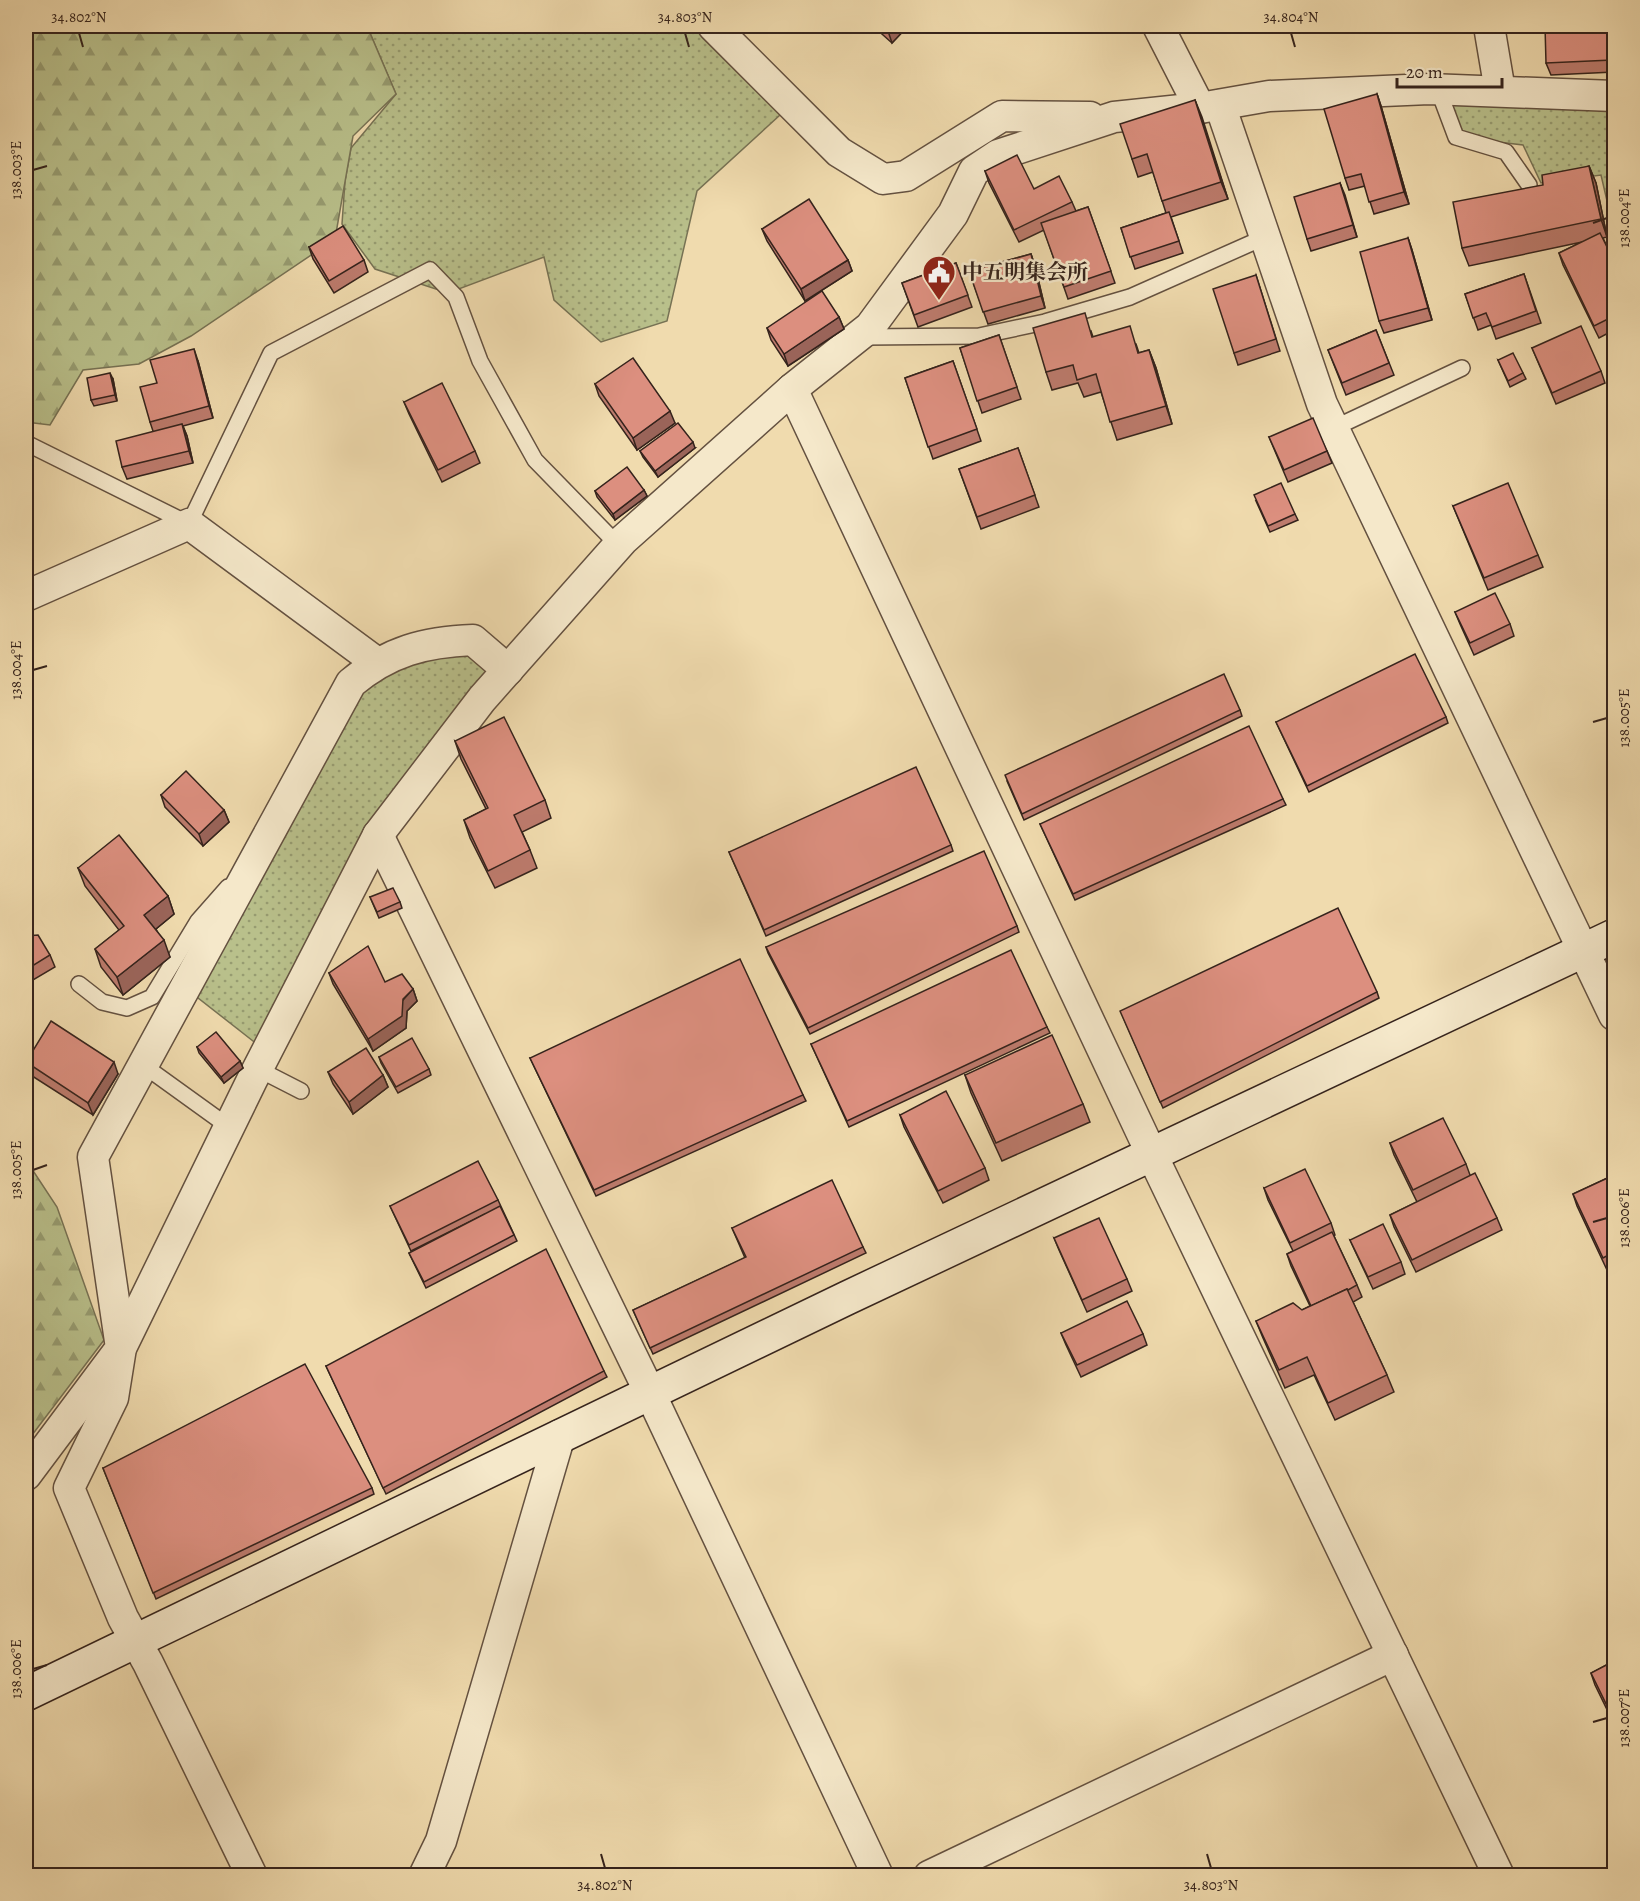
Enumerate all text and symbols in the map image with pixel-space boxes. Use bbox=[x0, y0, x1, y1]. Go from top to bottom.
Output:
text: 34.802°N bbox=[51, 7, 107, 27]
text: 34.803°N bbox=[658, 7, 712, 27]
text: 34.804°N bbox=[1264, 7, 1319, 27]
scale bar bbox=[1397, 51, 1502, 89]
text: 20 m bbox=[1406, 60, 1443, 84]
text: 138.003°E bbox=[6, 141, 26, 199]
text: 138.004°E bbox=[1614, 188, 1634, 248]
public building icon: 中五明集会所 bbox=[921, 254, 957, 301]
place label: 中五明集会所 bbox=[962, 258, 1088, 286]
text: 138.004°E bbox=[6, 640, 26, 700]
text: 138.005°E bbox=[1614, 688, 1634, 748]
text: 138.005°E bbox=[6, 1140, 26, 1200]
text: 138.006°E bbox=[1614, 1188, 1634, 1248]
text: 138.006°E bbox=[6, 1639, 26, 1699]
text: 138.007°E bbox=[1614, 1689, 1634, 1747]
text: 34.802°N bbox=[577, 1875, 633, 1895]
text: 34.803°N bbox=[1184, 1875, 1238, 1895]

